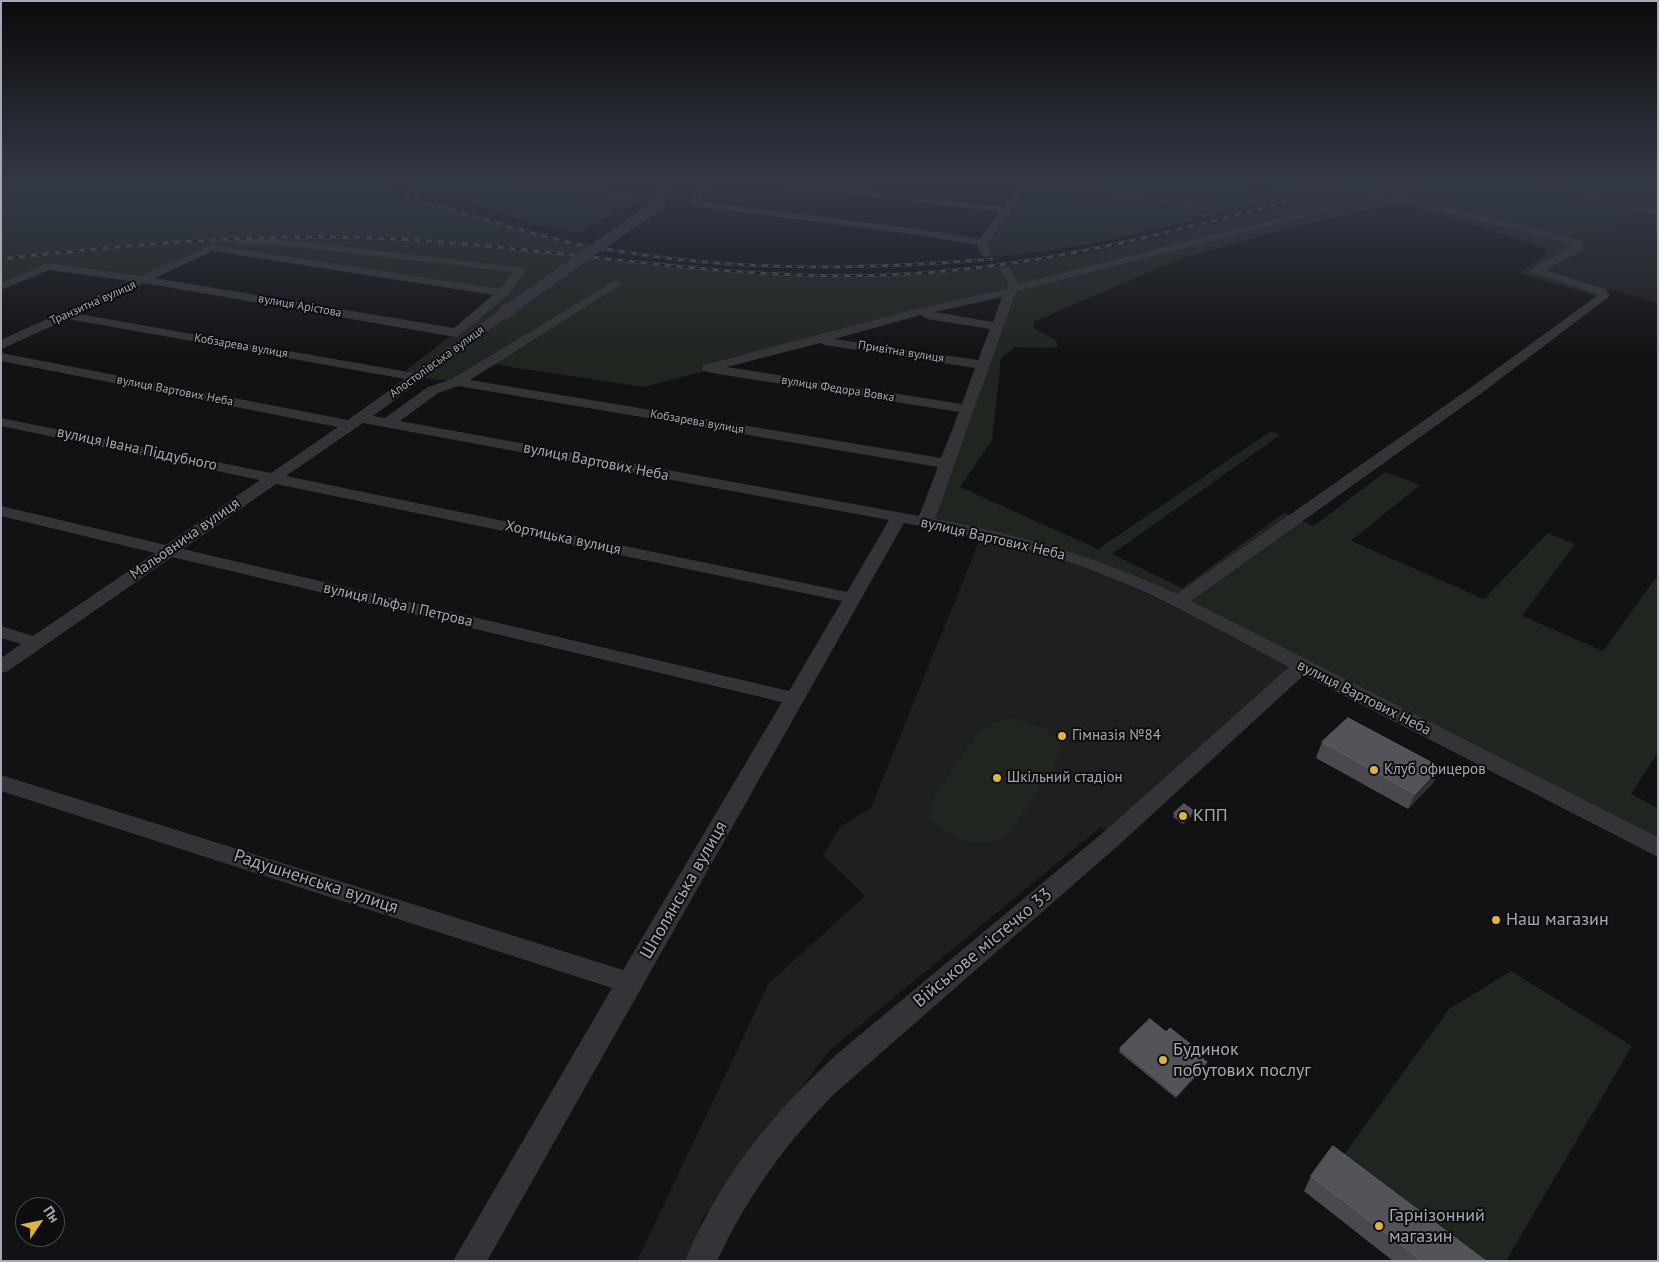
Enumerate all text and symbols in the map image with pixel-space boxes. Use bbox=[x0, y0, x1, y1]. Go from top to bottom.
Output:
street label: Транзитна вулиця bbox=[48, 278, 138, 328]
street label: вулиця Арістова bbox=[257, 292, 343, 320]
street label: Апостолівська вулиця bbox=[387, 323, 487, 401]
street label: Кобзарева вулиця bbox=[193, 331, 289, 361]
street label: Привітна вулиця bbox=[857, 338, 945, 366]
street label: вулиця Вартових Неба bbox=[116, 373, 234, 409]
street label: вулиця Федора Вовка bbox=[780, 373, 896, 405]
street label: Кобзарева вулиця bbox=[649, 407, 745, 437]
street label: вулиця Івана Піддубного bbox=[55, 423, 219, 475]
street label: вулиця Вартових Неба bbox=[522, 439, 670, 485]
street label: Мальовнича вулиця bbox=[127, 494, 243, 584]
street label: вулиця Вартових Неба bbox=[919, 514, 1067, 564]
street label: Хортицька вулиця bbox=[503, 517, 623, 559]
street label: вулиця Ільфа І Петрова bbox=[322, 579, 474, 631]
street label: вулиця Вартових Неба bbox=[1294, 656, 1434, 740]
place label: Гімназія №84 bbox=[1072, 727, 1161, 745]
marker: Гімназія №84 bbox=[1056, 730, 1068, 742]
place label: Клуб офицеров bbox=[1384, 761, 1486, 779]
marker: Клуб офицеров bbox=[1368, 764, 1380, 776]
place label: Шкільний стадіон bbox=[1007, 769, 1123, 787]
marker: Шкільний стадіон bbox=[991, 772, 1003, 784]
place label: КПП bbox=[1193, 805, 1228, 827]
marker: КПП bbox=[1177, 810, 1189, 822]
street label: Шполянська вулиця bbox=[636, 817, 732, 963]
street label: Радушненська вулиця bbox=[231, 845, 401, 919]
street label: Військове містечко 33 bbox=[909, 884, 1057, 1012]
place label: Наш магазин bbox=[1506, 909, 1609, 931]
marker: Наш магазин bbox=[1490, 914, 1502, 926]
place label: Будинок побутових послуг bbox=[1173, 1039, 1311, 1082]
marker: Будинок побутових послуг bbox=[1157, 1054, 1169, 1066]
north arrow bbox=[15, 1197, 65, 1247]
text: Пн bbox=[40, 1202, 64, 1226]
place label: Гарнізонний магазин bbox=[1389, 1205, 1485, 1248]
marker: Гарнізонний магазин bbox=[1373, 1220, 1385, 1232]

